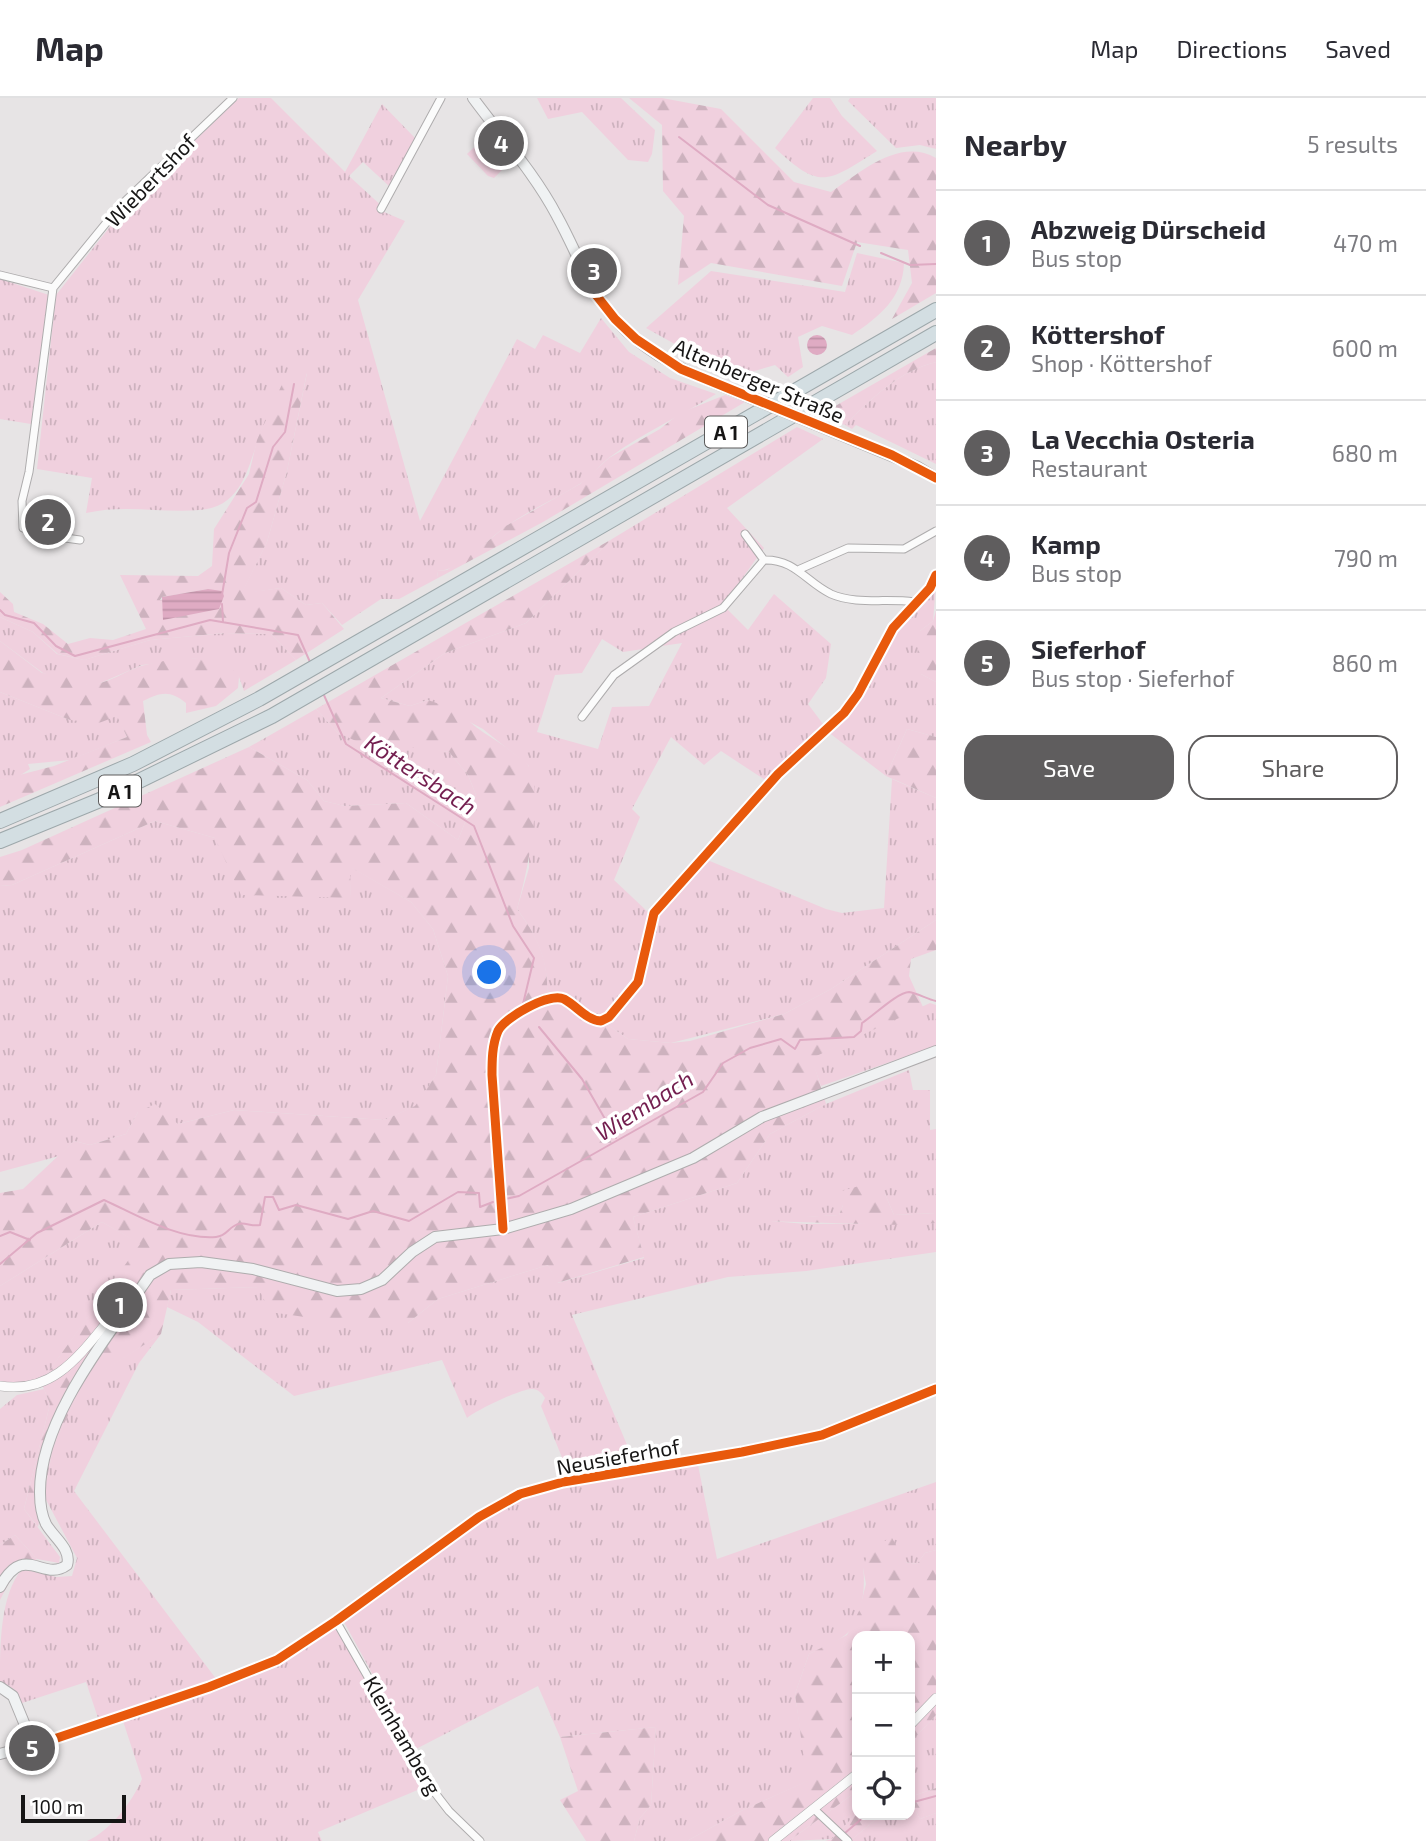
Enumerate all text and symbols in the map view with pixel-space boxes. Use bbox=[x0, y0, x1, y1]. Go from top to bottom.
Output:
text: Map bbox=[35, 28, 104, 68]
text: Map bbox=[1090, 34, 1138, 63]
text: Directions bbox=[1176, 34, 1287, 63]
text: Saved bbox=[1325, 34, 1391, 63]
pin: 4 bbox=[478, 117, 524, 169]
text: Nearby bbox=[964, 126, 1067, 162]
street label: Wiebertshof bbox=[100, 128, 201, 231]
text: 5 results bbox=[1307, 130, 1398, 158]
text: Abzweig Dürscheid bbox=[1031, 213, 1266, 244]
text: 1 bbox=[982, 229, 992, 257]
text: 470 m bbox=[1333, 229, 1398, 257]
text: Bus stop bbox=[1031, 244, 1122, 272]
pin: 3 bbox=[571, 245, 617, 297]
text: Köttershof bbox=[1031, 318, 1165, 349]
street label: Altenberger Straße bbox=[670, 333, 848, 427]
text: 2 bbox=[980, 334, 994, 362]
text: 600 m bbox=[1332, 334, 1398, 362]
text: Shop · Köttershof bbox=[1031, 349, 1212, 377]
road number: A 1 bbox=[705, 416, 747, 448]
text: La Vecchia Osteria bbox=[1031, 423, 1255, 454]
text: 3 bbox=[980, 439, 994, 467]
text: 680 m bbox=[1332, 439, 1398, 467]
text: Restaurant bbox=[1031, 454, 1148, 482]
pin: 2 bbox=[25, 496, 71, 548]
text: Kamp bbox=[1031, 528, 1101, 559]
text: 4 bbox=[980, 544, 994, 572]
text: 790 m bbox=[1334, 544, 1398, 572]
text: Bus stop bbox=[1031, 559, 1122, 587]
text: Sieferhof bbox=[1031, 633, 1146, 664]
text: 5 bbox=[981, 649, 993, 677]
text: 860 m bbox=[1332, 649, 1398, 677]
text: Bus stop · Sieferhof bbox=[1031, 664, 1234, 692]
water label: Köttersbach bbox=[360, 728, 482, 820]
button: Save bbox=[964, 735, 1174, 800]
button: Share bbox=[1188, 735, 1398, 800]
road number: A 1 bbox=[99, 776, 141, 806]
your location bbox=[472, 955, 506, 989]
water label: Wiembach bbox=[590, 1064, 698, 1146]
pin: 1 bbox=[97, 1279, 143, 1331]
street label: Neusieferhof bbox=[554, 1433, 683, 1479]
map controls bbox=[852, 1631, 915, 1820]
button: + bbox=[852, 1631, 915, 1694]
street label: Kleinhamberg bbox=[359, 1671, 447, 1799]
button: − bbox=[852, 1694, 915, 1757]
pin: 5 bbox=[9, 1722, 55, 1774]
button: locate bbox=[852, 1757, 915, 1820]
scale bar bbox=[21, 1792, 126, 1824]
text: 100 m bbox=[32, 1795, 83, 1818]

